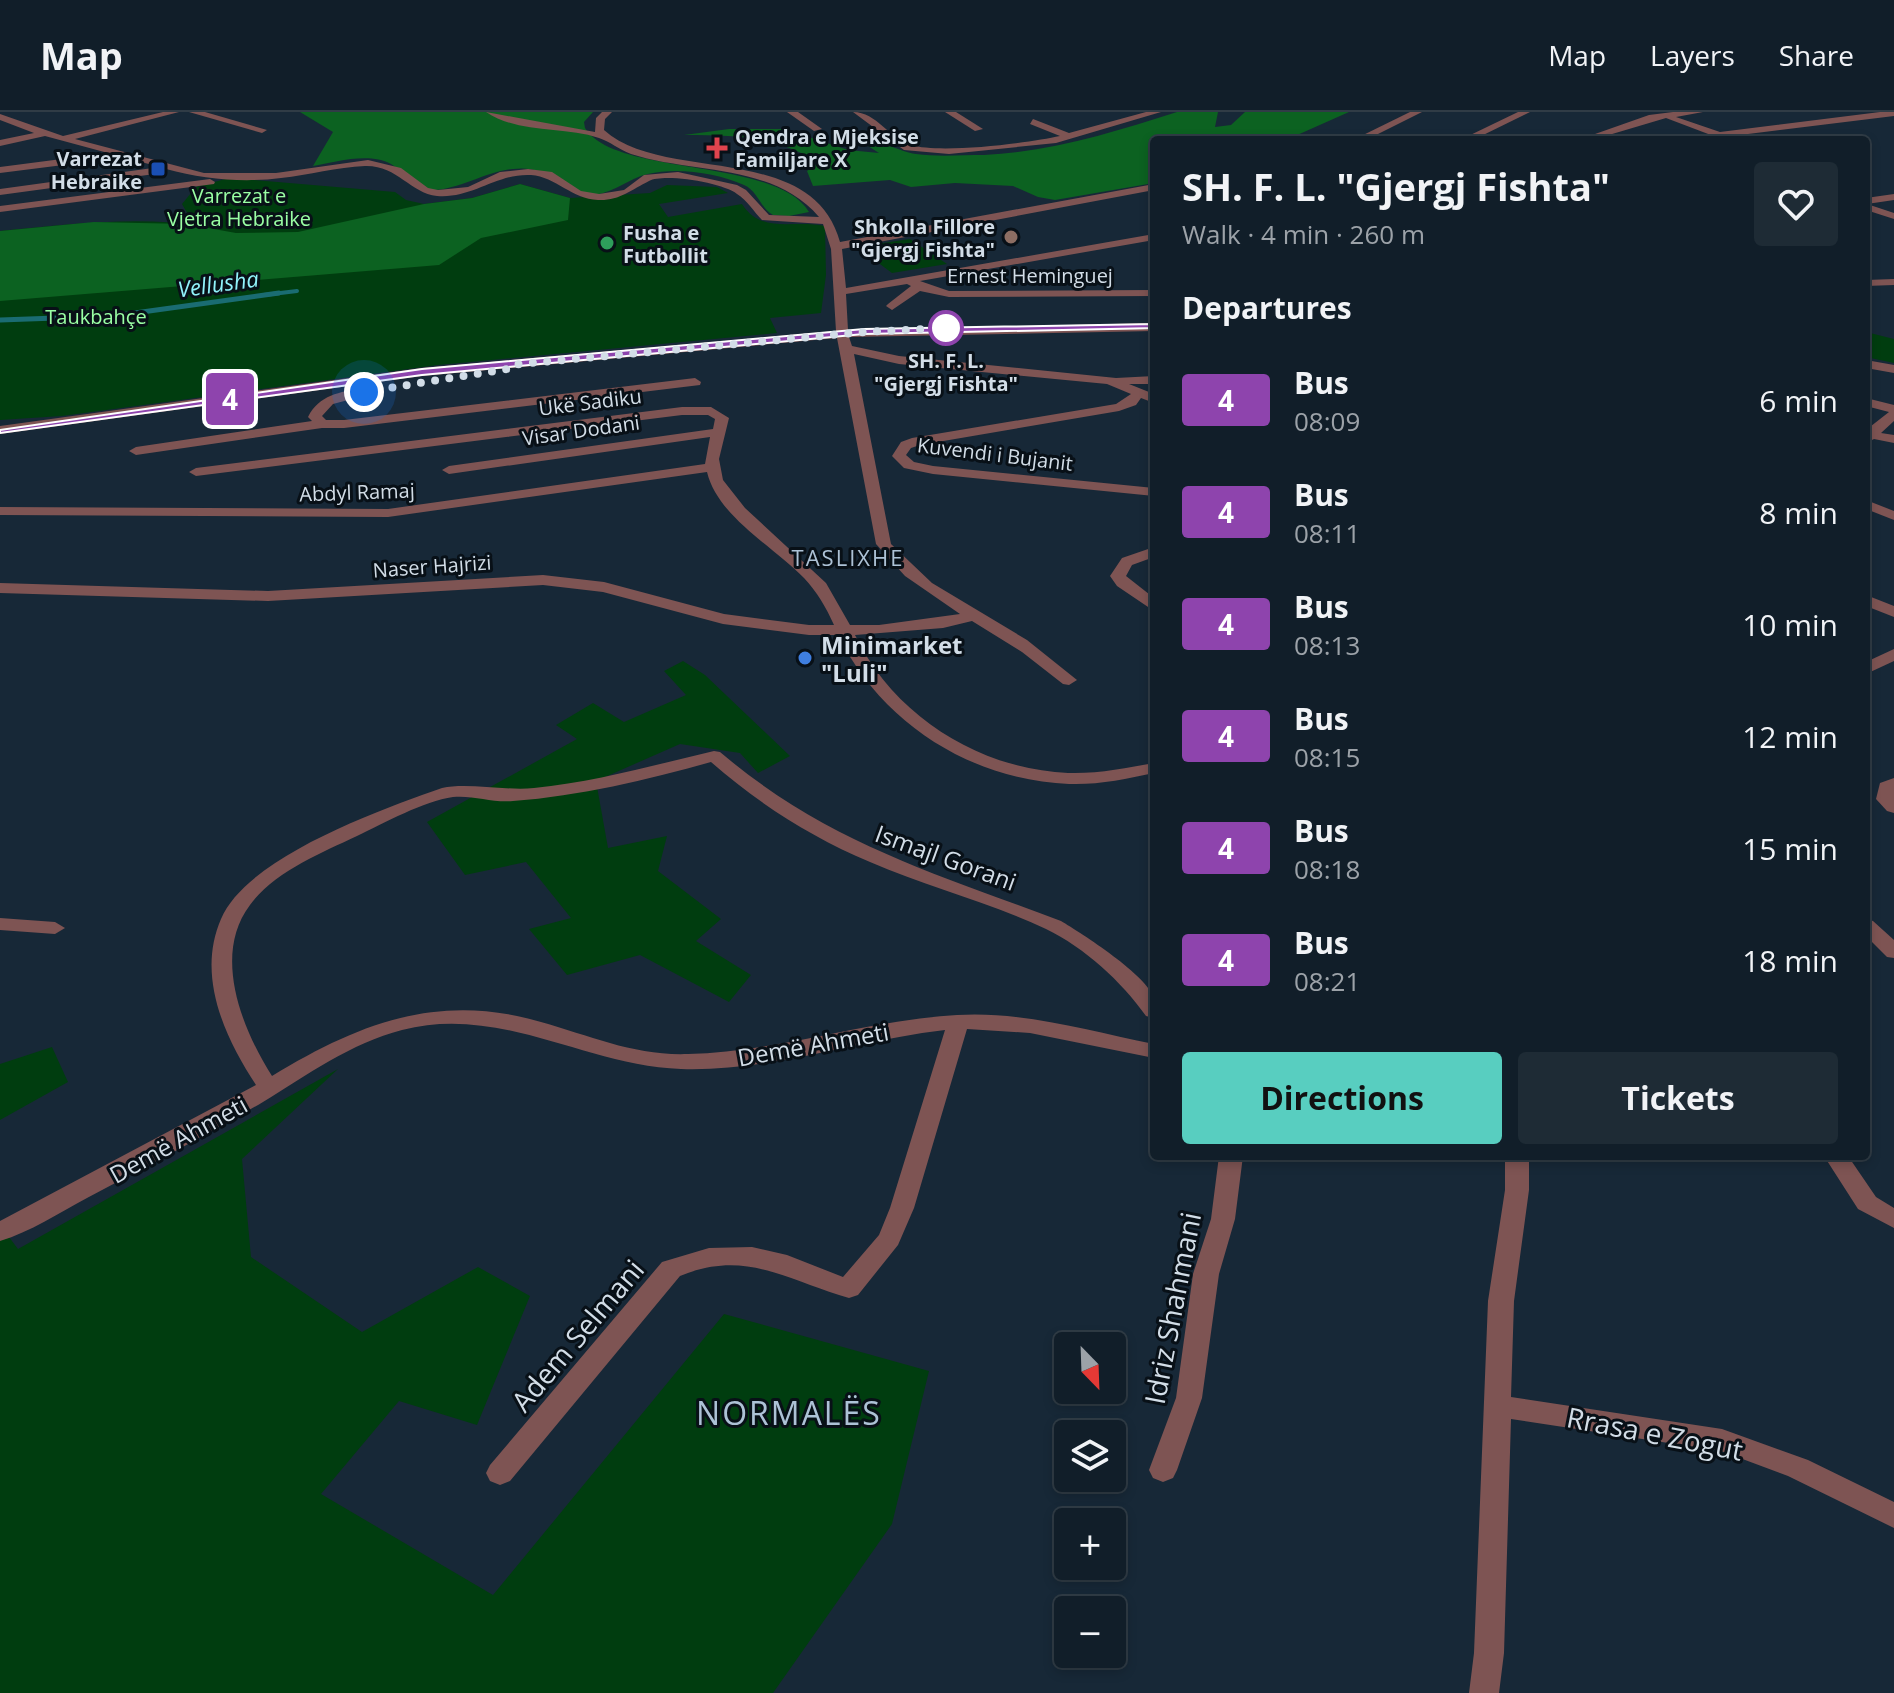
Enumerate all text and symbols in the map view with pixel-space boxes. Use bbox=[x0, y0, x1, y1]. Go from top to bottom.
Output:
text: Map bbox=[40, 29, 123, 81]
text: Map bbox=[1548, 36, 1606, 74]
text: Layers bbox=[1650, 36, 1735, 74]
text: Share bbox=[1779, 36, 1854, 74]
place label: Qendra e Mjeksise Familjare X bbox=[735, 123, 919, 173]
marker: Qendra e Mjeksise Familjare X bbox=[706, 137, 728, 159]
place label: Varrezat Hebraike bbox=[51, 145, 142, 195]
marker: Varrezat Hebraike bbox=[149, 160, 167, 178]
text: SH. F. L. "Gjergj Fishta" bbox=[1182, 160, 1610, 212]
button: heart bbox=[1754, 162, 1838, 246]
park label: Varrezat e Vjetra Hebraike bbox=[167, 182, 311, 232]
place label: Shkolla Fillore "Gjergj Fishta" bbox=[851, 213, 995, 263]
text: Walk · 4 min · 260 m bbox=[1182, 216, 1425, 252]
place label: Fusha e Futbollit bbox=[623, 219, 708, 269]
marker: Shkolla Fillore "Gjergj Fishta" bbox=[1002, 228, 1020, 246]
marker: Fusha e Futbollit bbox=[598, 234, 616, 252]
water label: Vellusha bbox=[176, 262, 260, 304]
street label: Ernest Heminguej bbox=[947, 262, 1113, 289]
text: Departures bbox=[1182, 287, 1352, 328]
park label: Taukbahçe bbox=[45, 303, 147, 330]
marker: SH. F. L. "Gjergj Fishta" bbox=[929, 311, 963, 345]
place label: SH. F. L. "Gjergj Fishta" bbox=[874, 347, 1018, 397]
text: Bus bbox=[1294, 362, 1349, 403]
your location bbox=[344, 372, 384, 412]
line badge: 4 bbox=[204, 373, 256, 425]
text: 4 bbox=[222, 380, 238, 418]
text: 6 min bbox=[1759, 380, 1838, 421]
text: 4 bbox=[1218, 381, 1234, 419]
street label: Ukë Sadiku bbox=[537, 382, 643, 422]
text: 08:09 bbox=[1294, 403, 1360, 439]
street label: Visar Dodani bbox=[521, 408, 641, 452]
street label: Kuvendi i Bujanit bbox=[916, 431, 1074, 477]
text: Bus bbox=[1294, 474, 1349, 515]
street label: Abdyl Ramaj bbox=[299, 476, 415, 508]
text: 8 min bbox=[1759, 492, 1838, 533]
text: 4 bbox=[1218, 493, 1234, 531]
text: 08:11 bbox=[1294, 515, 1360, 551]
district label: TASLIXHE bbox=[792, 542, 904, 572]
street label: Naser Hajrizi bbox=[372, 548, 492, 584]
text: Bus bbox=[1294, 586, 1349, 627]
text: 10 min bbox=[1742, 604, 1838, 645]
text: 4 bbox=[1218, 605, 1234, 643]
text: 08:13 bbox=[1294, 627, 1360, 663]
place label: Minimarket "Luli" bbox=[821, 628, 963, 689]
marker: Minimarket "Luli" bbox=[796, 649, 814, 667]
text: Bus bbox=[1294, 698, 1349, 739]
text: 12 min bbox=[1742, 716, 1838, 757]
text: 4 bbox=[1218, 717, 1234, 755]
text: 08:15 bbox=[1294, 739, 1360, 775]
text: Bus bbox=[1294, 810, 1349, 851]
street label: Ismajl Gorani bbox=[871, 816, 1021, 898]
text: 15 min bbox=[1742, 828, 1838, 869]
text: 4 bbox=[1218, 829, 1234, 867]
text: 08:18 bbox=[1294, 851, 1360, 887]
text: Bus bbox=[1294, 922, 1349, 963]
text: 18 min bbox=[1742, 940, 1838, 981]
text: 4 bbox=[1218, 941, 1234, 979]
text: 08:21 bbox=[1294, 963, 1360, 999]
street label: Demë Ahmeti bbox=[735, 1014, 891, 1074]
button: Directions bbox=[1182, 1052, 1502, 1144]
button: Tickets bbox=[1518, 1052, 1838, 1144]
street label: Demë Ahmeti bbox=[103, 1087, 253, 1191]
street label: Idriz Shahmani bbox=[1135, 1209, 1209, 1407]
street label: Adem Selmani bbox=[502, 1251, 652, 1419]
north arrow bbox=[1054, 1332, 1126, 1404]
map controls bbox=[1054, 1332, 1126, 1668]
district label: NORMALËS bbox=[696, 1391, 882, 1434]
street label: Rrasa e Zogut bbox=[1564, 1397, 1746, 1469]
button: layers bbox=[1054, 1420, 1126, 1492]
button: + bbox=[1054, 1508, 1126, 1580]
button: − bbox=[1054, 1596, 1126, 1668]

